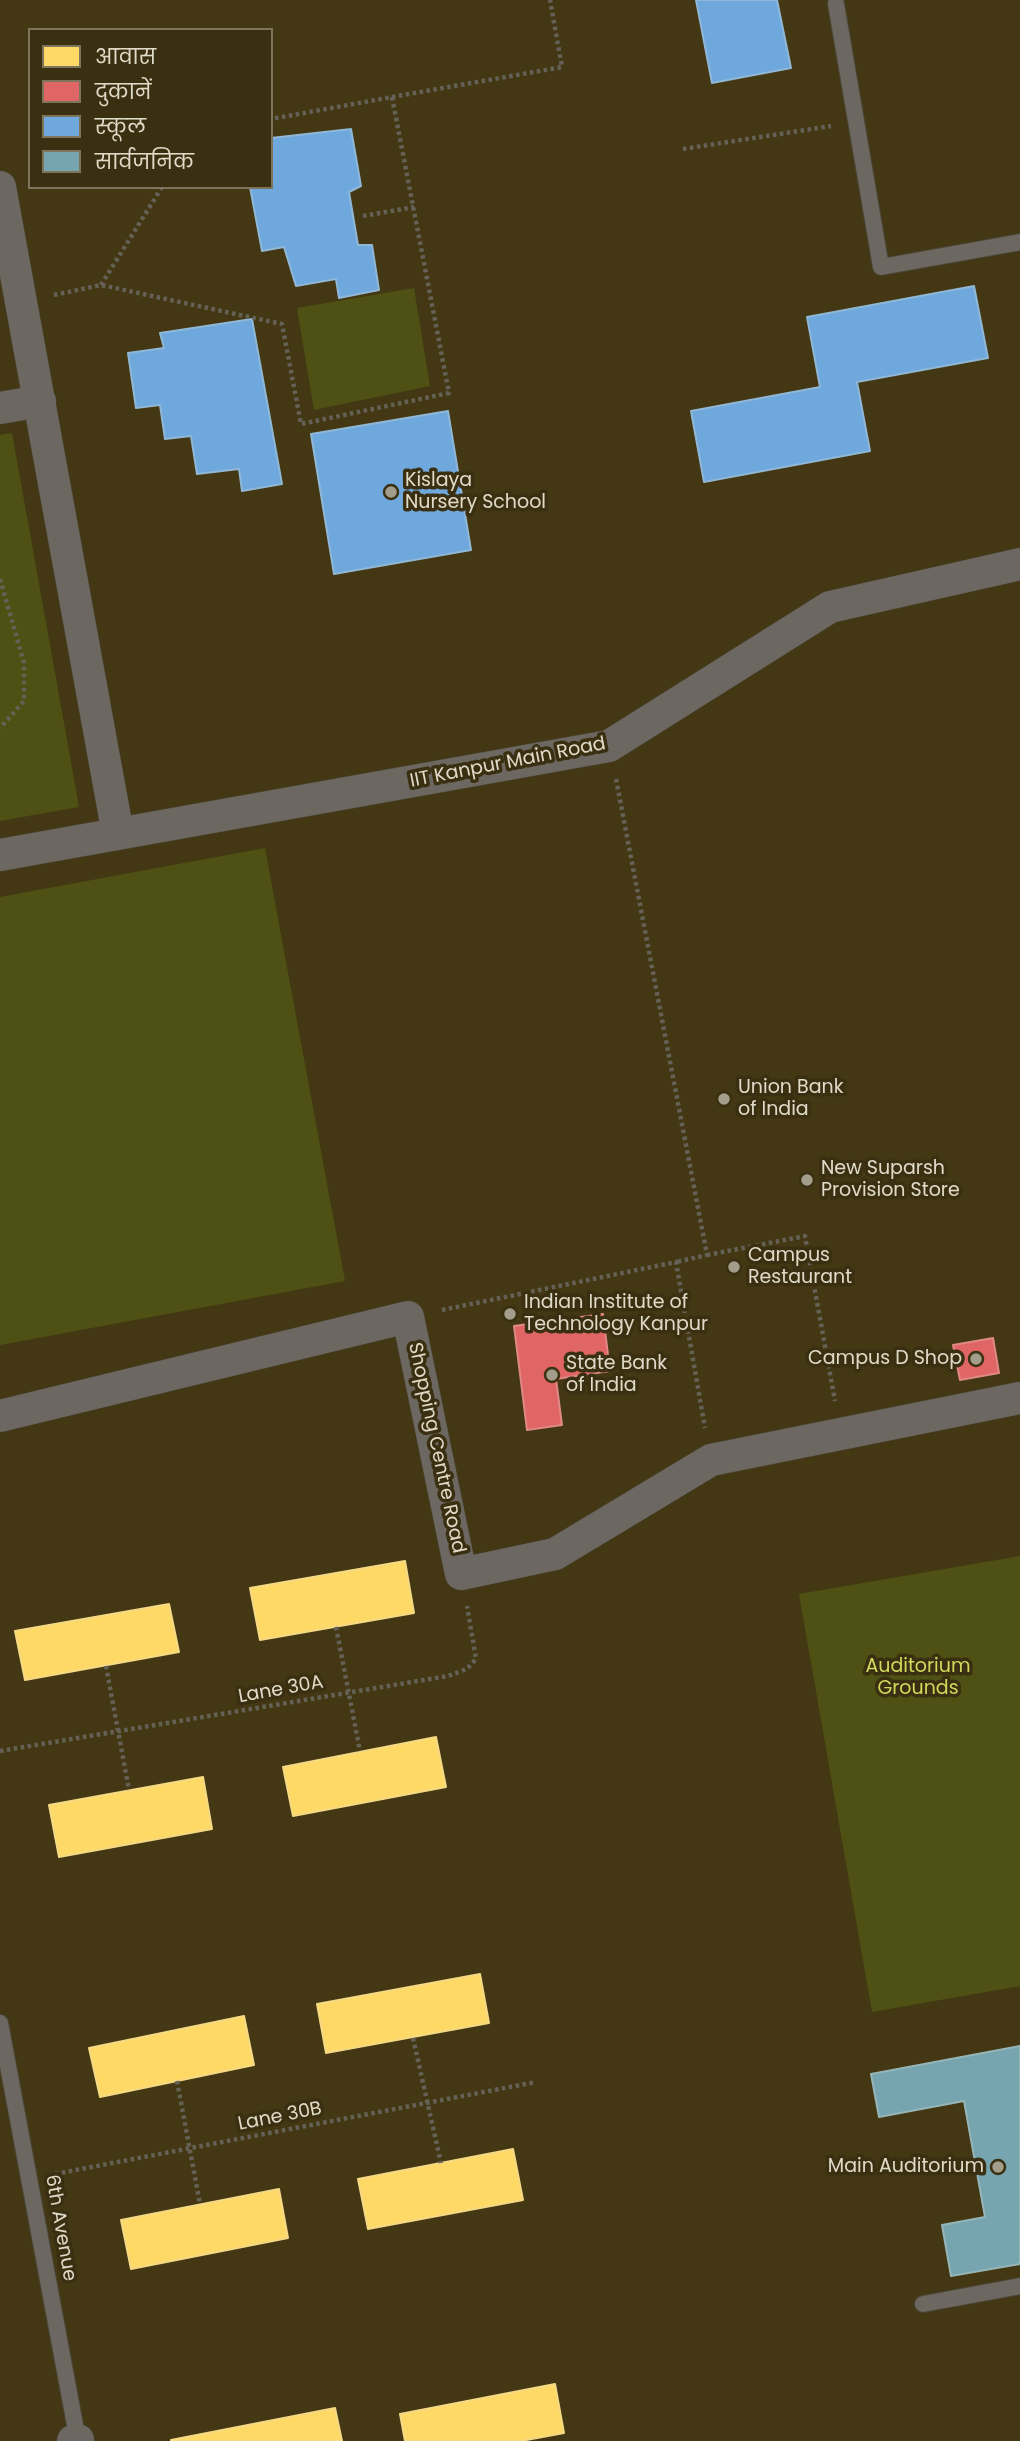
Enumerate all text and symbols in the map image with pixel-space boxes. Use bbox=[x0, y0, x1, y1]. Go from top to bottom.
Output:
legend bbox=[28, 28, 273, 189]
text: आवास bbox=[95, 42, 156, 71]
text: दुकानें bbox=[95, 77, 151, 106]
text: स्कूल bbox=[95, 112, 146, 141]
text: सार्वजनिक bbox=[95, 147, 194, 176]
place label: Kislaya Nursery School bbox=[405, 470, 546, 514]
marker: Kislaya Nursery School bbox=[383, 484, 399, 500]
street label: IIT Kanpur Main Road bbox=[408, 733, 608, 793]
place label: Union Bank of India bbox=[738, 1077, 843, 1121]
marker: Union Bank of India bbox=[716, 1091, 732, 1107]
place label: New Suparsh Provision Store bbox=[821, 1158, 960, 1202]
marker: New Suparsh Provision Store bbox=[799, 1172, 815, 1188]
place label: Campus Restaurant bbox=[748, 1245, 852, 1289]
marker: Campus Restaurant bbox=[726, 1259, 742, 1275]
place label: Indian Institute of Technology Kanpur bbox=[524, 1292, 708, 1336]
marker: Indian Institute of Technology Kanpur bbox=[502, 1306, 518, 1322]
street label: Shopping Centre Road bbox=[403, 1341, 469, 1555]
place label: Campus D Shop bbox=[808, 1348, 962, 1370]
marker: Campus D Shop bbox=[968, 1351, 984, 1367]
place label: State Bank of India bbox=[566, 1353, 667, 1397]
marker: State Bank of India bbox=[544, 1367, 560, 1383]
park label: Auditorium Grounds bbox=[865, 1656, 971, 1700]
street label: Lane 30A bbox=[237, 1671, 325, 1709]
street label: Lane 30B bbox=[236, 2098, 324, 2136]
place label: Main Auditorium bbox=[828, 2156, 984, 2178]
marker: Main Auditorium bbox=[990, 2159, 1006, 2175]
street label: 6th Avenue bbox=[39, 2173, 81, 2283]

